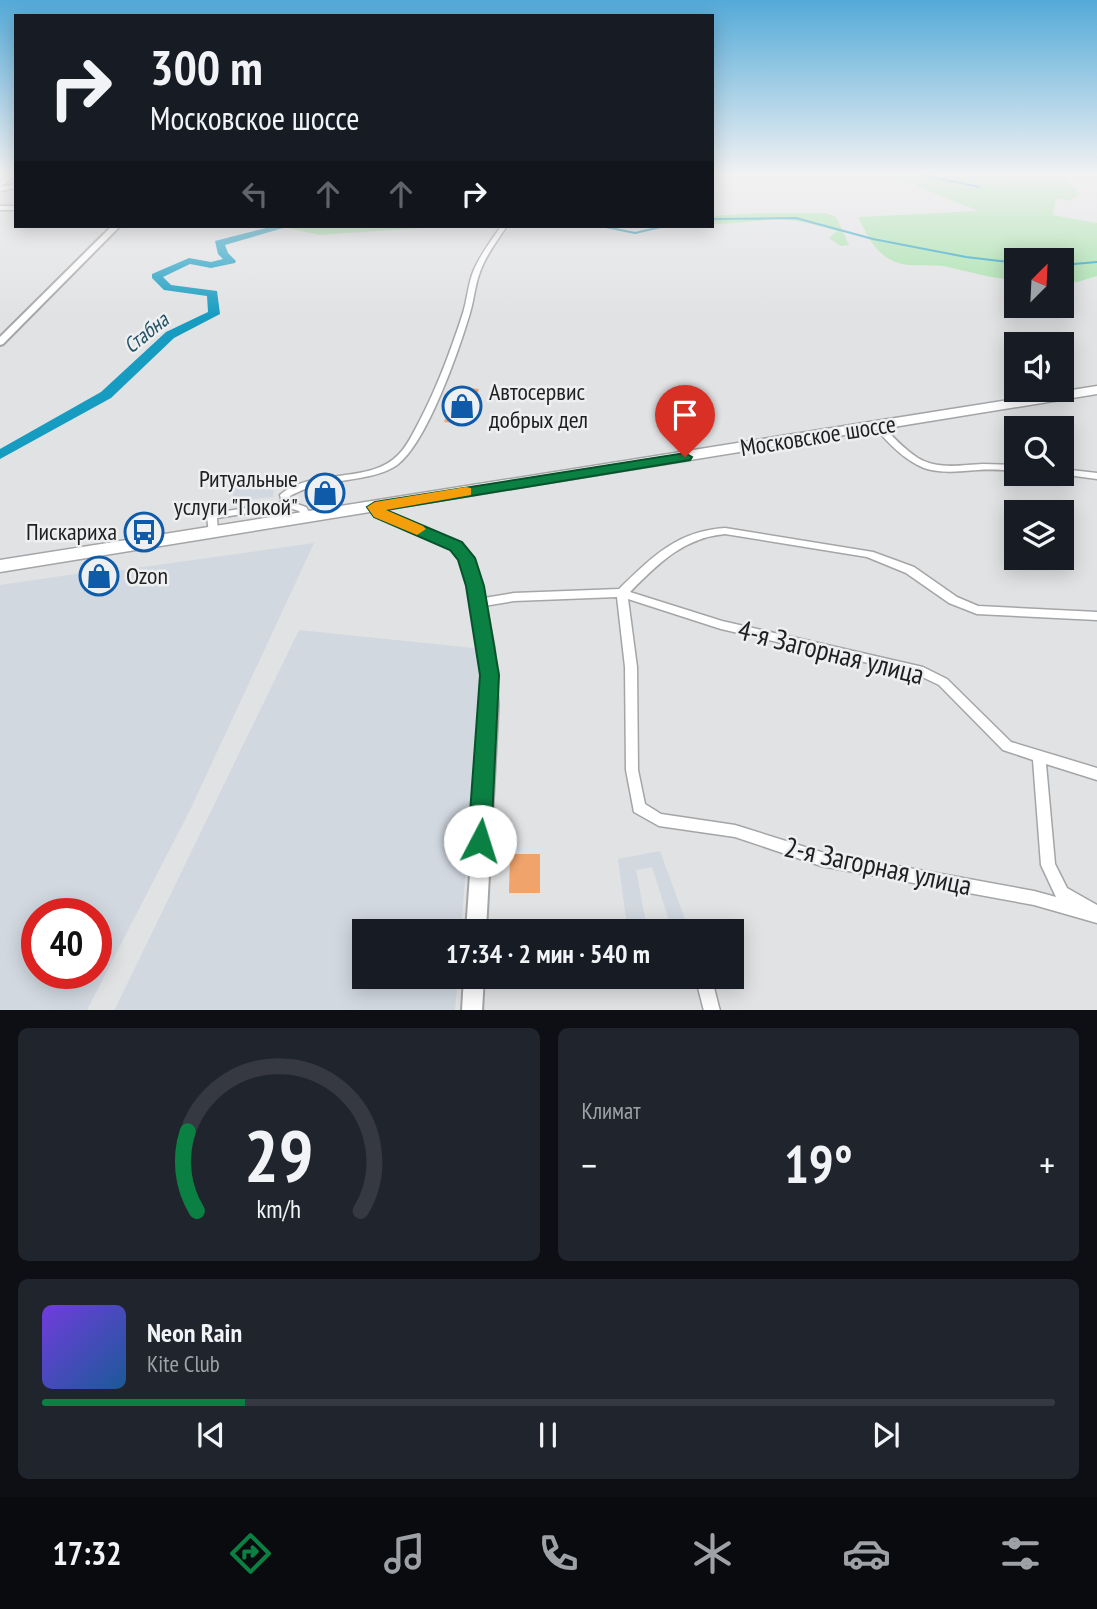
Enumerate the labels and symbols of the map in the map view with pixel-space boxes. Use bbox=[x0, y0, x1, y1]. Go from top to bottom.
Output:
north arrow bbox=[1004, 248, 1074, 318]
water label: Стабна bbox=[118, 305, 175, 359]
place label: Автосервис добрых дел bbox=[489, 376, 588, 435]
shop icon: Автосервис добрых дел bbox=[441, 385, 483, 427]
pin bbox=[655, 385, 715, 457]
street label: Московское шоссе bbox=[738, 408, 898, 463]
place label: Ритуальные услуги "Покой" bbox=[174, 463, 298, 522]
shop icon: Ритуальные услуги "Покой" bbox=[304, 472, 346, 514]
bus stop icon: Пискариха bbox=[123, 511, 165, 553]
place label: Пискариха bbox=[26, 516, 117, 547]
shop icon: Ozon bbox=[78, 555, 120, 597]
place label: Ozon bbox=[126, 560, 168, 591]
street label: 4-я Загорная улица bbox=[734, 611, 928, 693]
position arrow bbox=[443, 804, 517, 878]
street label: 2-я Загорная улица bbox=[781, 828, 975, 903]
speed limit sign: 40 bbox=[21, 898, 112, 989]

